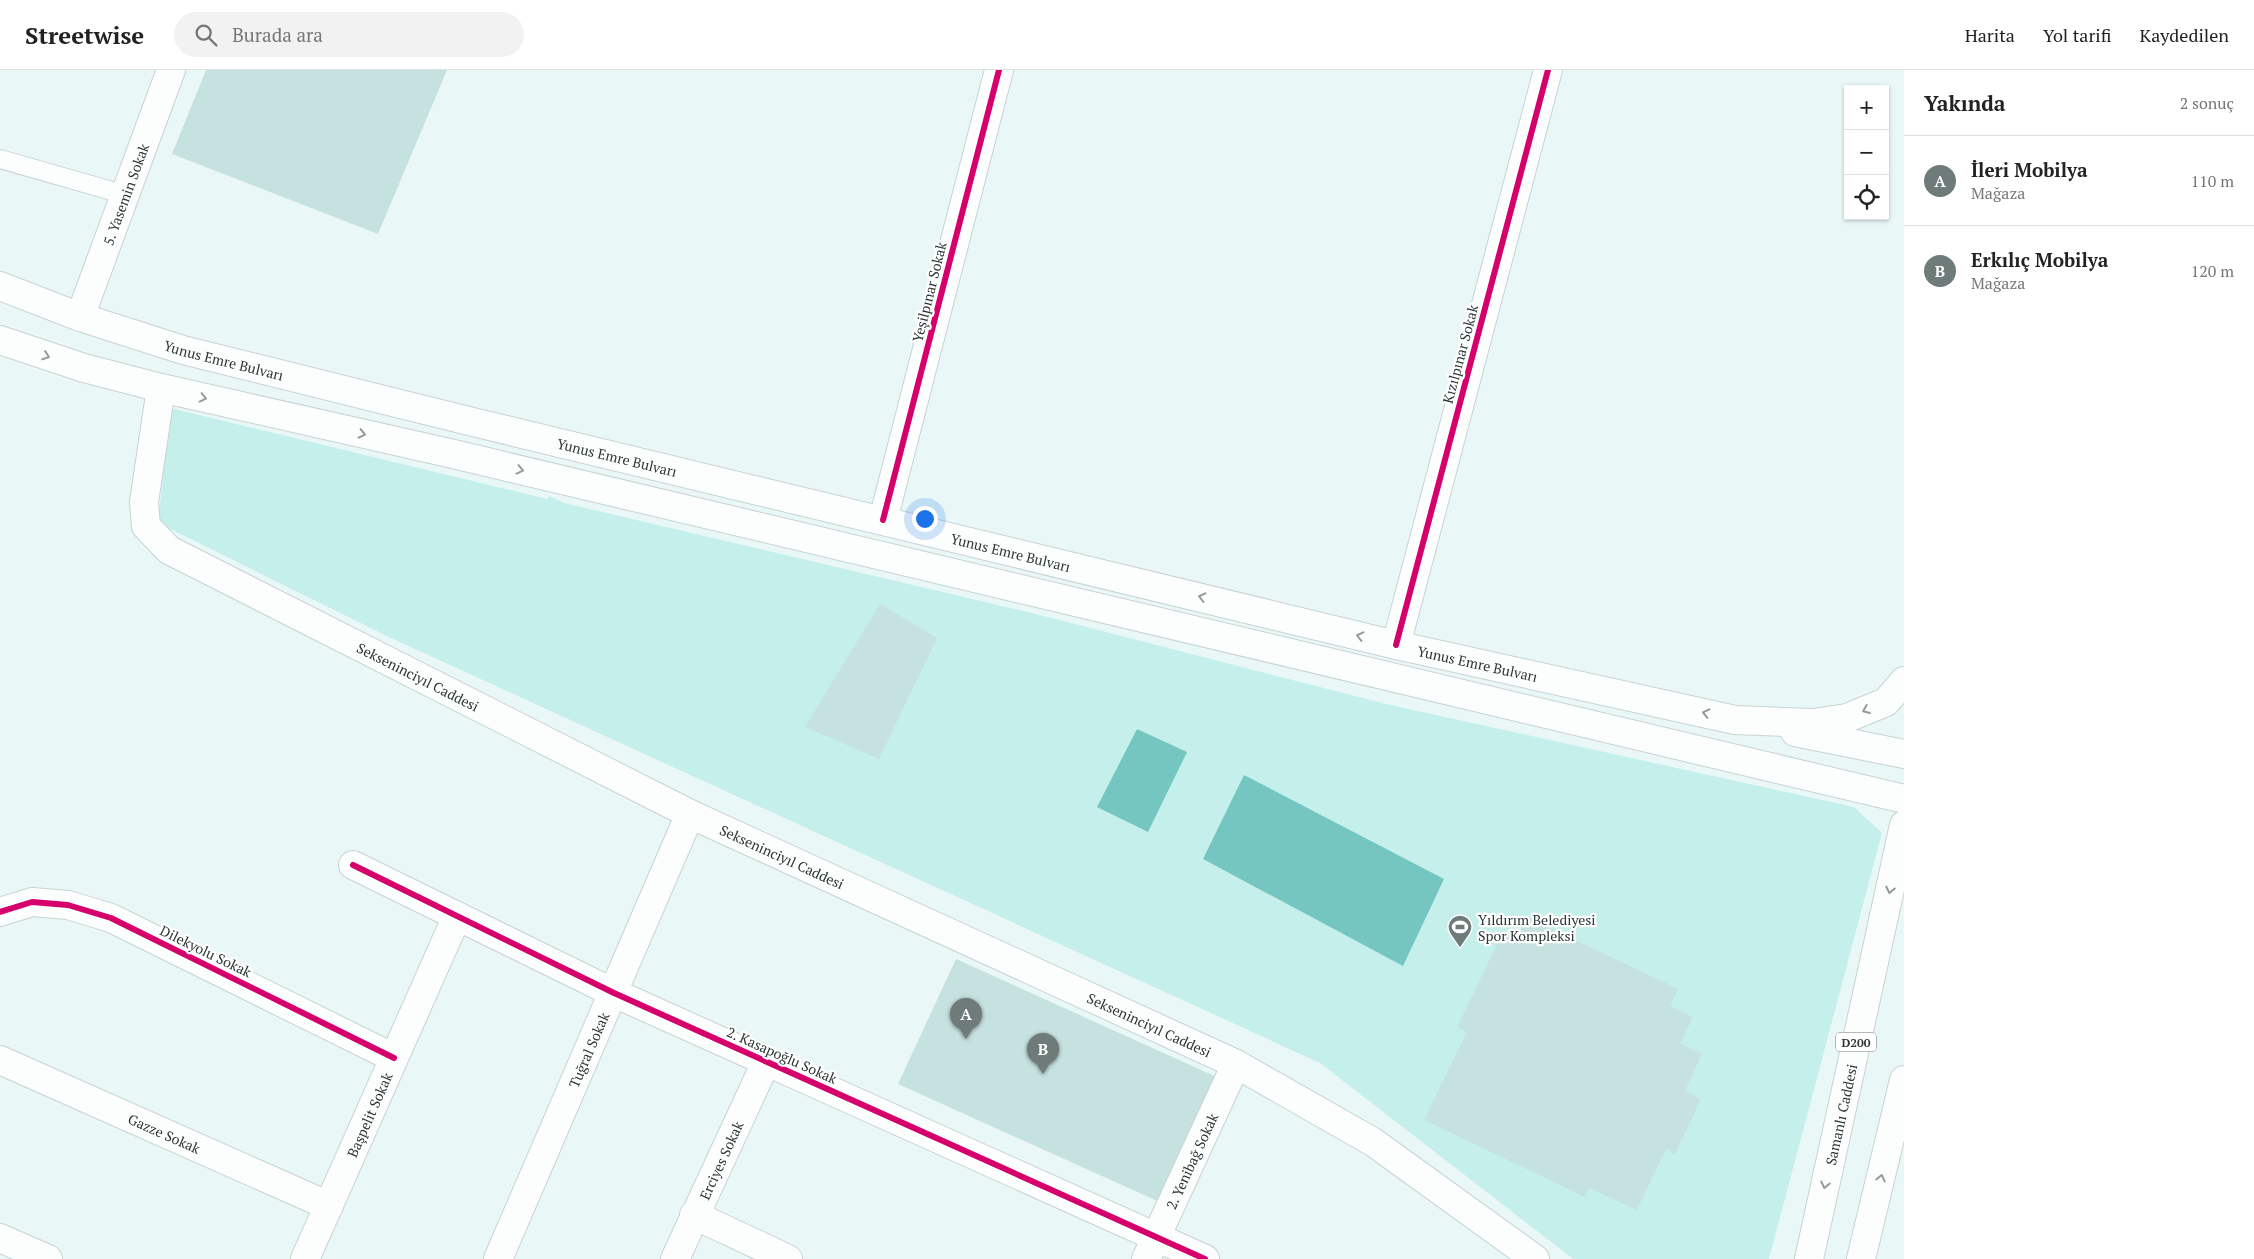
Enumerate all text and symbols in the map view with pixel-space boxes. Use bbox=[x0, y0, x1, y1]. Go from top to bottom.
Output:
search box bbox=[174, 12, 524, 57]
text: Streetwise bbox=[25, 19, 144, 51]
icon: search bbox=[192, 21, 220, 49]
text: Burada ara bbox=[232, 22, 323, 47]
text: Harita bbox=[1965, 23, 2015, 47]
text: Yol tarifi bbox=[2043, 23, 2112, 47]
text: Kaydedilen bbox=[2140, 23, 2229, 47]
map controls bbox=[1844, 85, 1889, 220]
button: + bbox=[1844, 85, 1889, 130]
text: Yakında bbox=[1924, 89, 2005, 117]
text: 2 sonuç bbox=[2180, 92, 2234, 114]
button: − bbox=[1844, 130, 1889, 175]
street label: 5. Yasemin Sokak bbox=[98, 140, 153, 248]
text: İleri Mobilya bbox=[1971, 157, 2088, 182]
text: A bbox=[1934, 170, 1946, 192]
text: 110 m bbox=[2191, 170, 2234, 192]
button: locate bbox=[1844, 175, 1889, 220]
text: Mağaza bbox=[1971, 182, 2025, 204]
street label: Yeşilpınar Sokak bbox=[907, 239, 951, 344]
text: Erkılıç Mobilya bbox=[1971, 247, 2108, 272]
text: B bbox=[1935, 260, 1945, 282]
text: 120 m bbox=[2191, 260, 2234, 282]
text: Mağaza bbox=[1971, 272, 2025, 294]
street label: Kızılpınar Sokak bbox=[1438, 302, 1483, 406]
street label: Yunus Emre Bulvarı bbox=[162, 335, 286, 384]
one-way arrow bbox=[41, 350, 50, 360]
one-way arrow bbox=[199, 392, 208, 403]
one-way arrow bbox=[357, 428, 366, 438]
street label: Yunus Emre Bulvarı bbox=[555, 433, 679, 480]
one-way arrow bbox=[515, 464, 524, 475]
your location bbox=[912, 506, 938, 532]
street label: Yunus Emre Bulvarı bbox=[949, 528, 1073, 576]
one-way arrow bbox=[1198, 592, 1206, 603]
one-way arrow bbox=[1355, 631, 1364, 642]
street label: Sekseninciyıl Caddesi bbox=[354, 637, 483, 715]
street label: Yunus Emre Bulvarı bbox=[1416, 641, 1540, 686]
one-way arrow bbox=[1862, 703, 1871, 714]
one-way arrow bbox=[1702, 709, 1711, 719]
street label: Sekseninciyıl Caddesi bbox=[717, 820, 847, 893]
one-way arrow bbox=[1885, 885, 1896, 894]
place label: Yıldırım Belediyesi Spor Kompleksi bbox=[1478, 910, 1596, 945]
sports icon: Yıldırım Belediyesi Spor Kompleksi bbox=[1447, 914, 1473, 948]
street label: Dilekyolu Sokak bbox=[157, 921, 256, 982]
street label: Sekseninciyıl Caddesi bbox=[1084, 988, 1215, 1061]
pin: A bbox=[950, 998, 982, 1039]
street label: Tuğral Sokak bbox=[564, 1008, 613, 1090]
street label: 2. Kasapoğlu Sokak bbox=[724, 1022, 841, 1088]
road number: D200 bbox=[1836, 1032, 1876, 1052]
pin: B bbox=[1027, 1033, 1059, 1074]
street label: Samanlı Caddesi bbox=[1820, 1062, 1861, 1167]
street label: Başpelit Sokak bbox=[342, 1068, 396, 1160]
street label: Gazze Sokak bbox=[125, 1109, 204, 1158]
street label: 2. Yenibağ Sokak bbox=[1161, 1109, 1222, 1212]
street label: Erciyes Sokak bbox=[694, 1117, 747, 1202]
one-way arrow bbox=[1875, 1173, 1886, 1182]
one-way arrow bbox=[1820, 1181, 1831, 1190]

